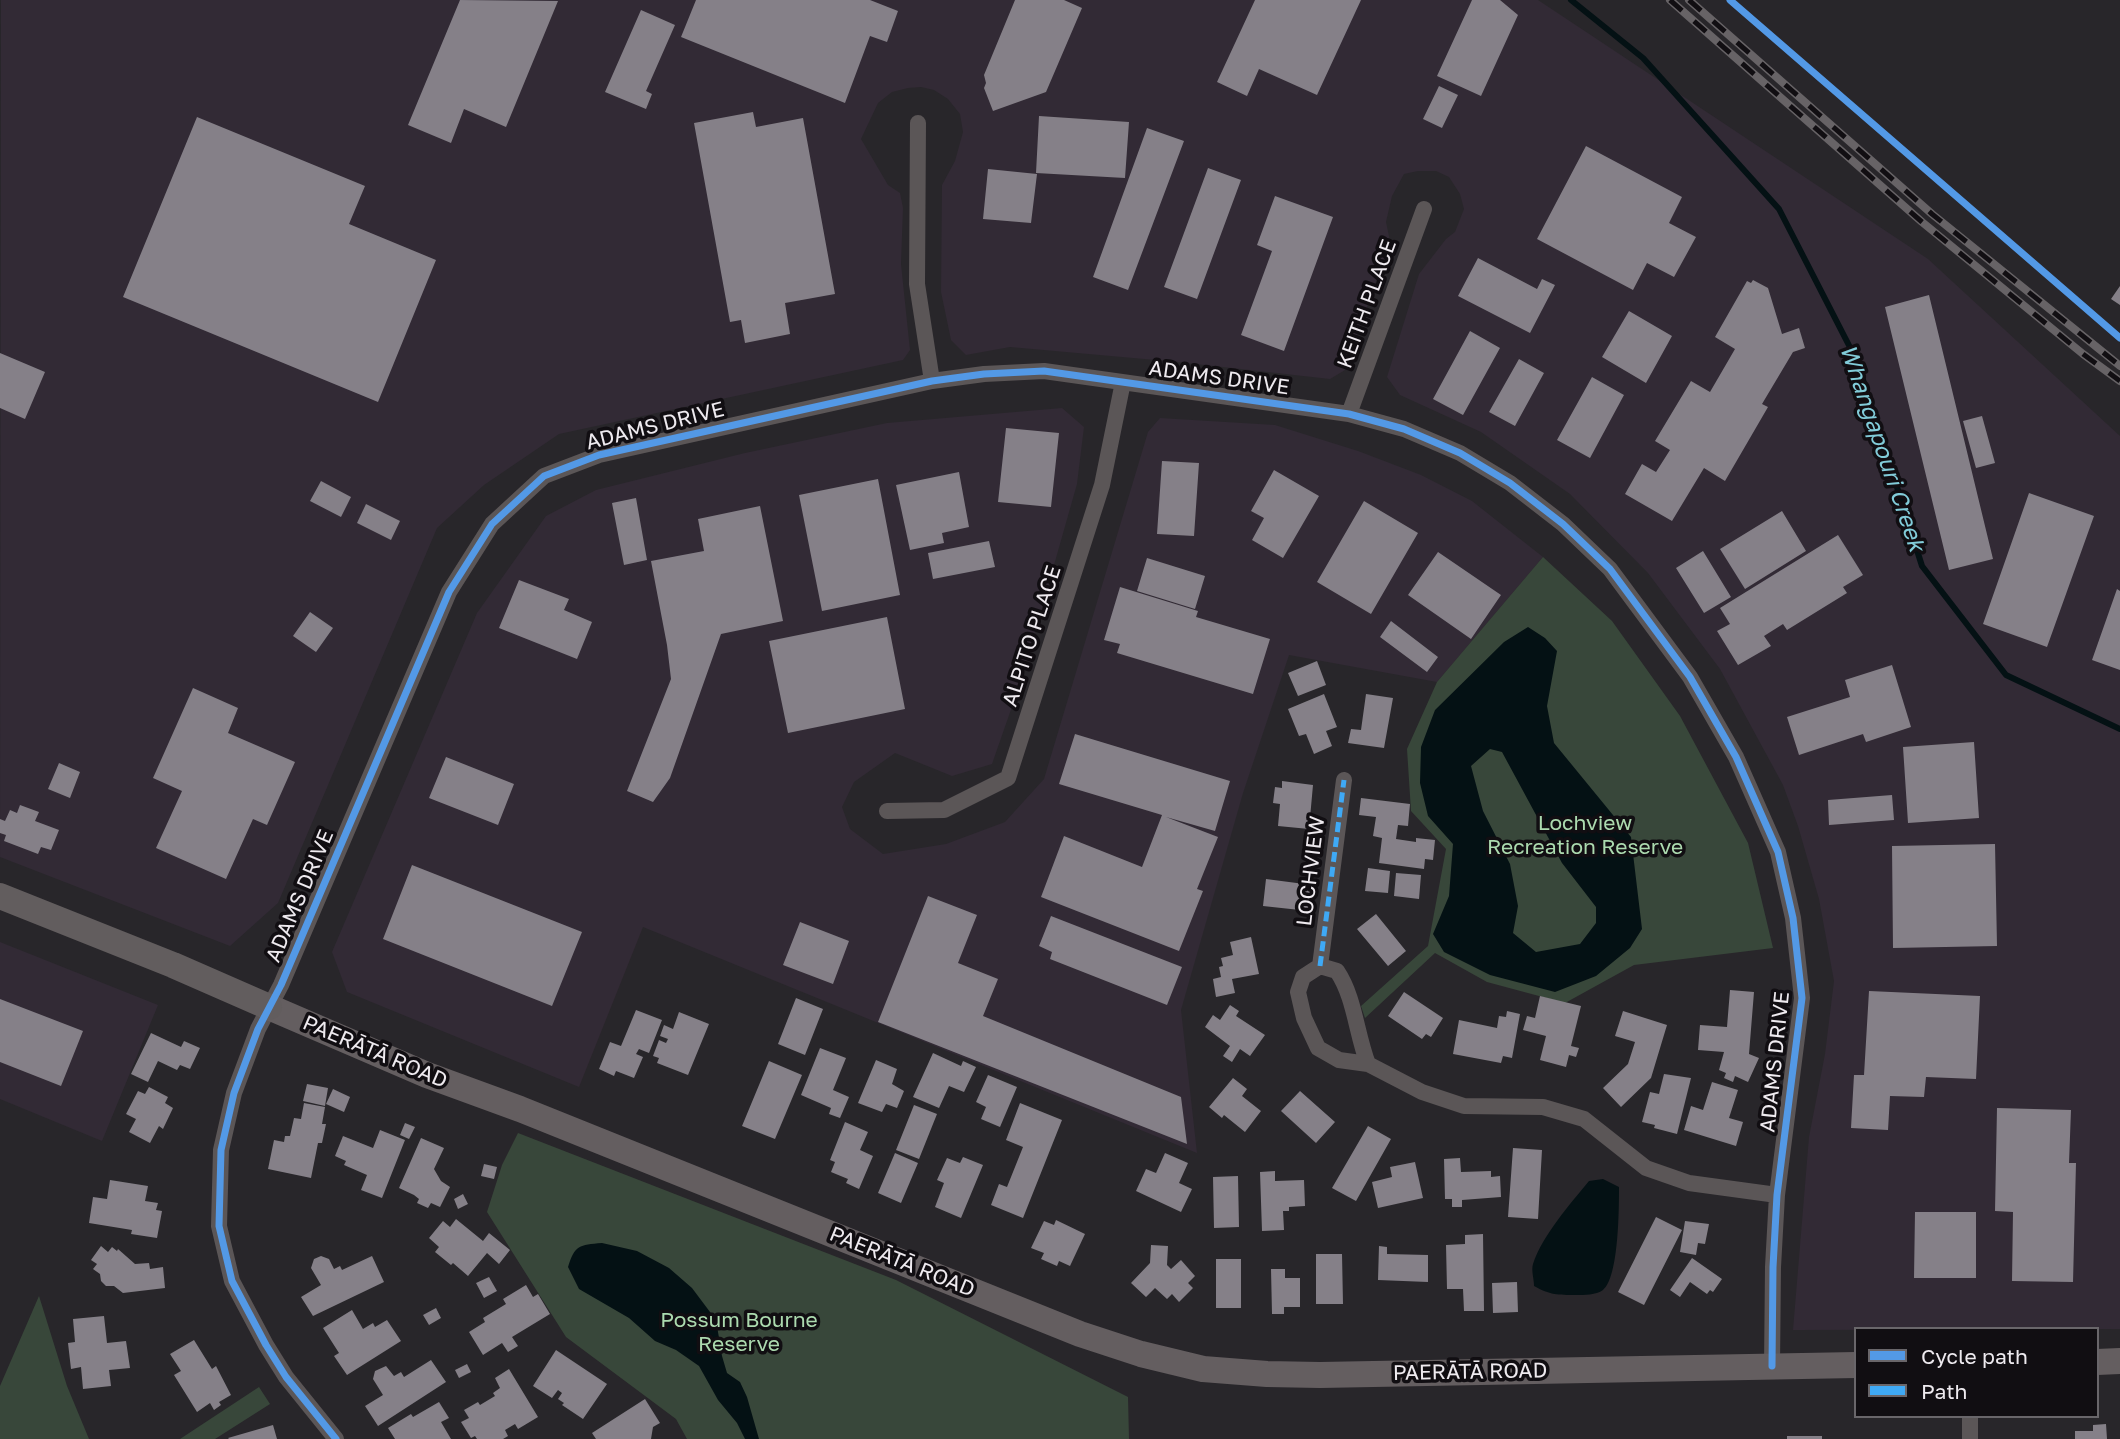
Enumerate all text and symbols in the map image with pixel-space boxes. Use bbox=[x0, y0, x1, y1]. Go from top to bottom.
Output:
street label: KEITH PLACE bbox=[1332, 236, 1402, 372]
water label: Whangapouri Creek bbox=[1834, 341, 1930, 555]
street label: ADAMS DRIVE bbox=[1147, 356, 1291, 400]
street label: ADAMS DRIVE bbox=[583, 397, 727, 455]
street label: ALPITO PLACE bbox=[997, 562, 1067, 710]
park label: Lochview Recreation Reserve bbox=[1487, 810, 1683, 860]
street label: LOCHVIEW bbox=[1292, 815, 1330, 927]
street label: ADAMS DRIVE bbox=[261, 826, 339, 966]
street label: ADAMS DRIVE bbox=[1755, 990, 1795, 1134]
street label: PAERĀTĀ ROAD bbox=[299, 1010, 451, 1094]
street label: PAERĀTĀ ROAD bbox=[826, 1221, 978, 1303]
park label: Possum Bourne Reserve bbox=[660, 1307, 818, 1357]
legend bbox=[1854, 1327, 2099, 1418]
text: Cycle path bbox=[1921, 1343, 2028, 1369]
street label: PAERĀTĀ ROAD bbox=[1393, 1358, 1547, 1386]
text: Path bbox=[1921, 1378, 1968, 1404]

